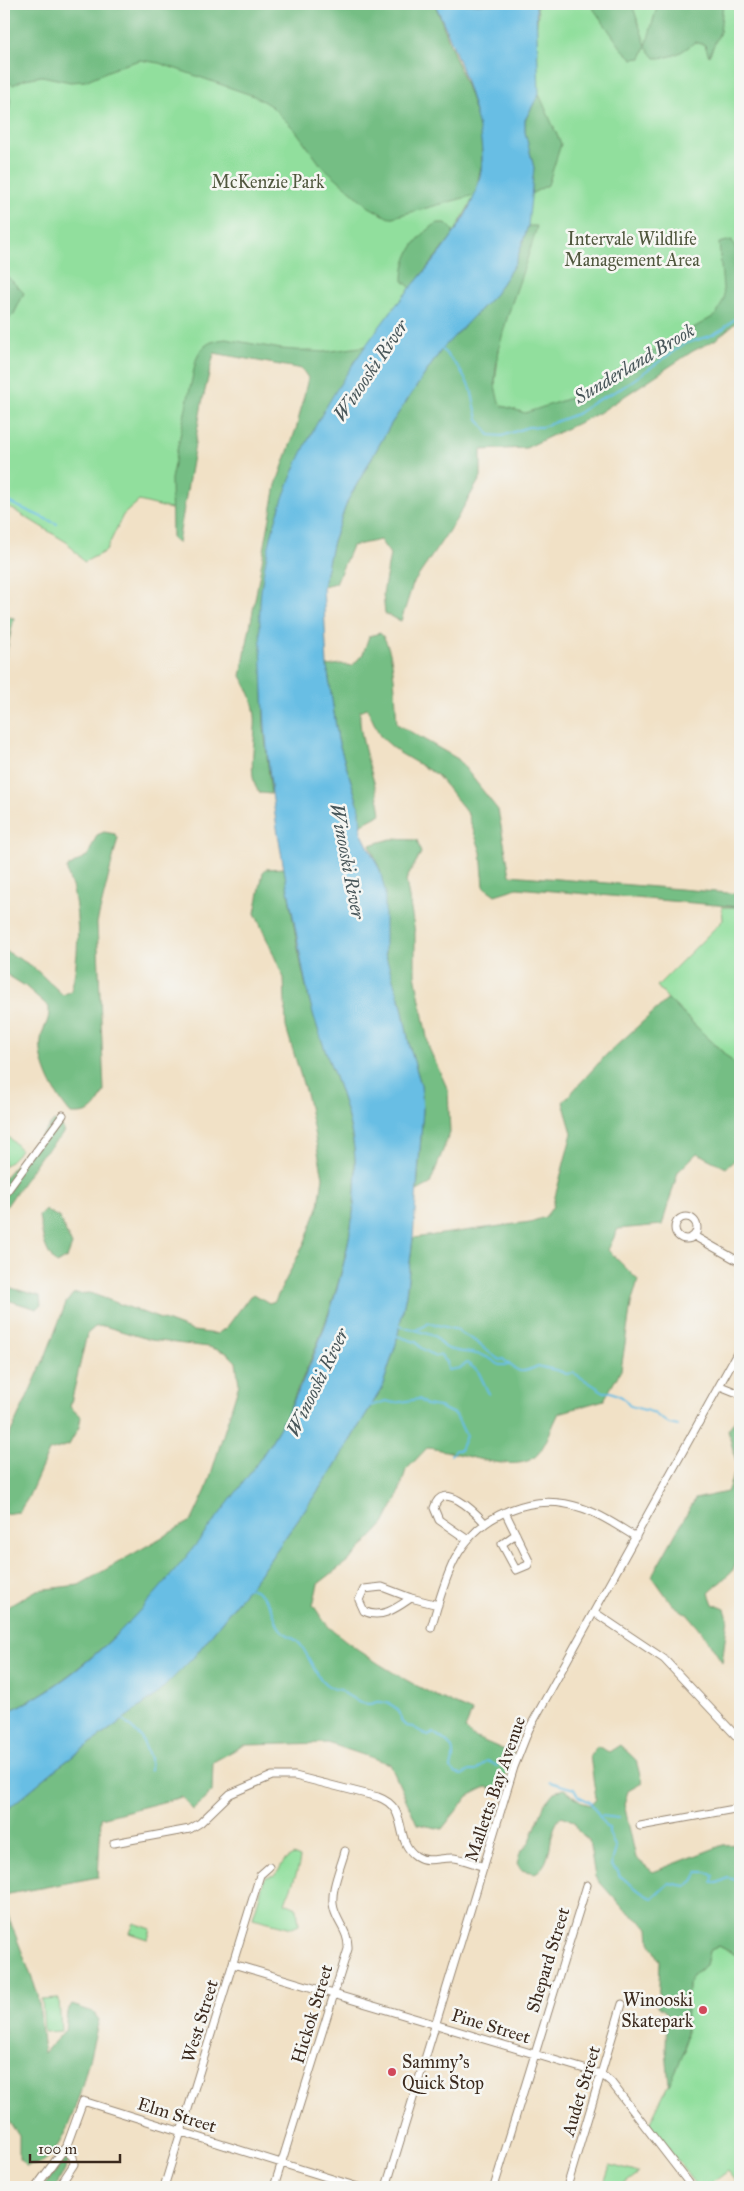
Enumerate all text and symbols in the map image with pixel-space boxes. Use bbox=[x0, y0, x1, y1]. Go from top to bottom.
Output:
park label: McKenzie Park bbox=[212, 171, 325, 193]
park label: Intervale Wildlife Management Area bbox=[564, 228, 700, 272]
water label: Winooski River bbox=[328, 314, 413, 425]
water label: Sunderland Brook bbox=[569, 318, 699, 409]
water label: Winooski River bbox=[325, 801, 370, 922]
water label: Winooski River bbox=[281, 1324, 354, 1440]
street label: Malletts Bay Avenue bbox=[460, 1713, 530, 1865]
street label: Shepard Street bbox=[522, 1904, 575, 2015]
street label: Hickok Street bbox=[287, 1961, 338, 2066]
street label: West Street bbox=[177, 1976, 223, 2065]
place label: Winooski Skatepark bbox=[621, 1989, 694, 2032]
street label: Pine Street bbox=[449, 2004, 534, 2049]
marker: Winooski Skatepark bbox=[697, 2004, 709, 2016]
street label: Audet Street bbox=[557, 2043, 605, 2140]
place label: Sammy's Quick Stop bbox=[402, 2051, 484, 2094]
marker: Sammy's Quick Stop bbox=[386, 2066, 398, 2078]
street label: Elm Street bbox=[135, 2093, 220, 2138]
scale bar bbox=[30, 2131, 120, 2163]
text: 100 m bbox=[38, 2140, 78, 2158]

